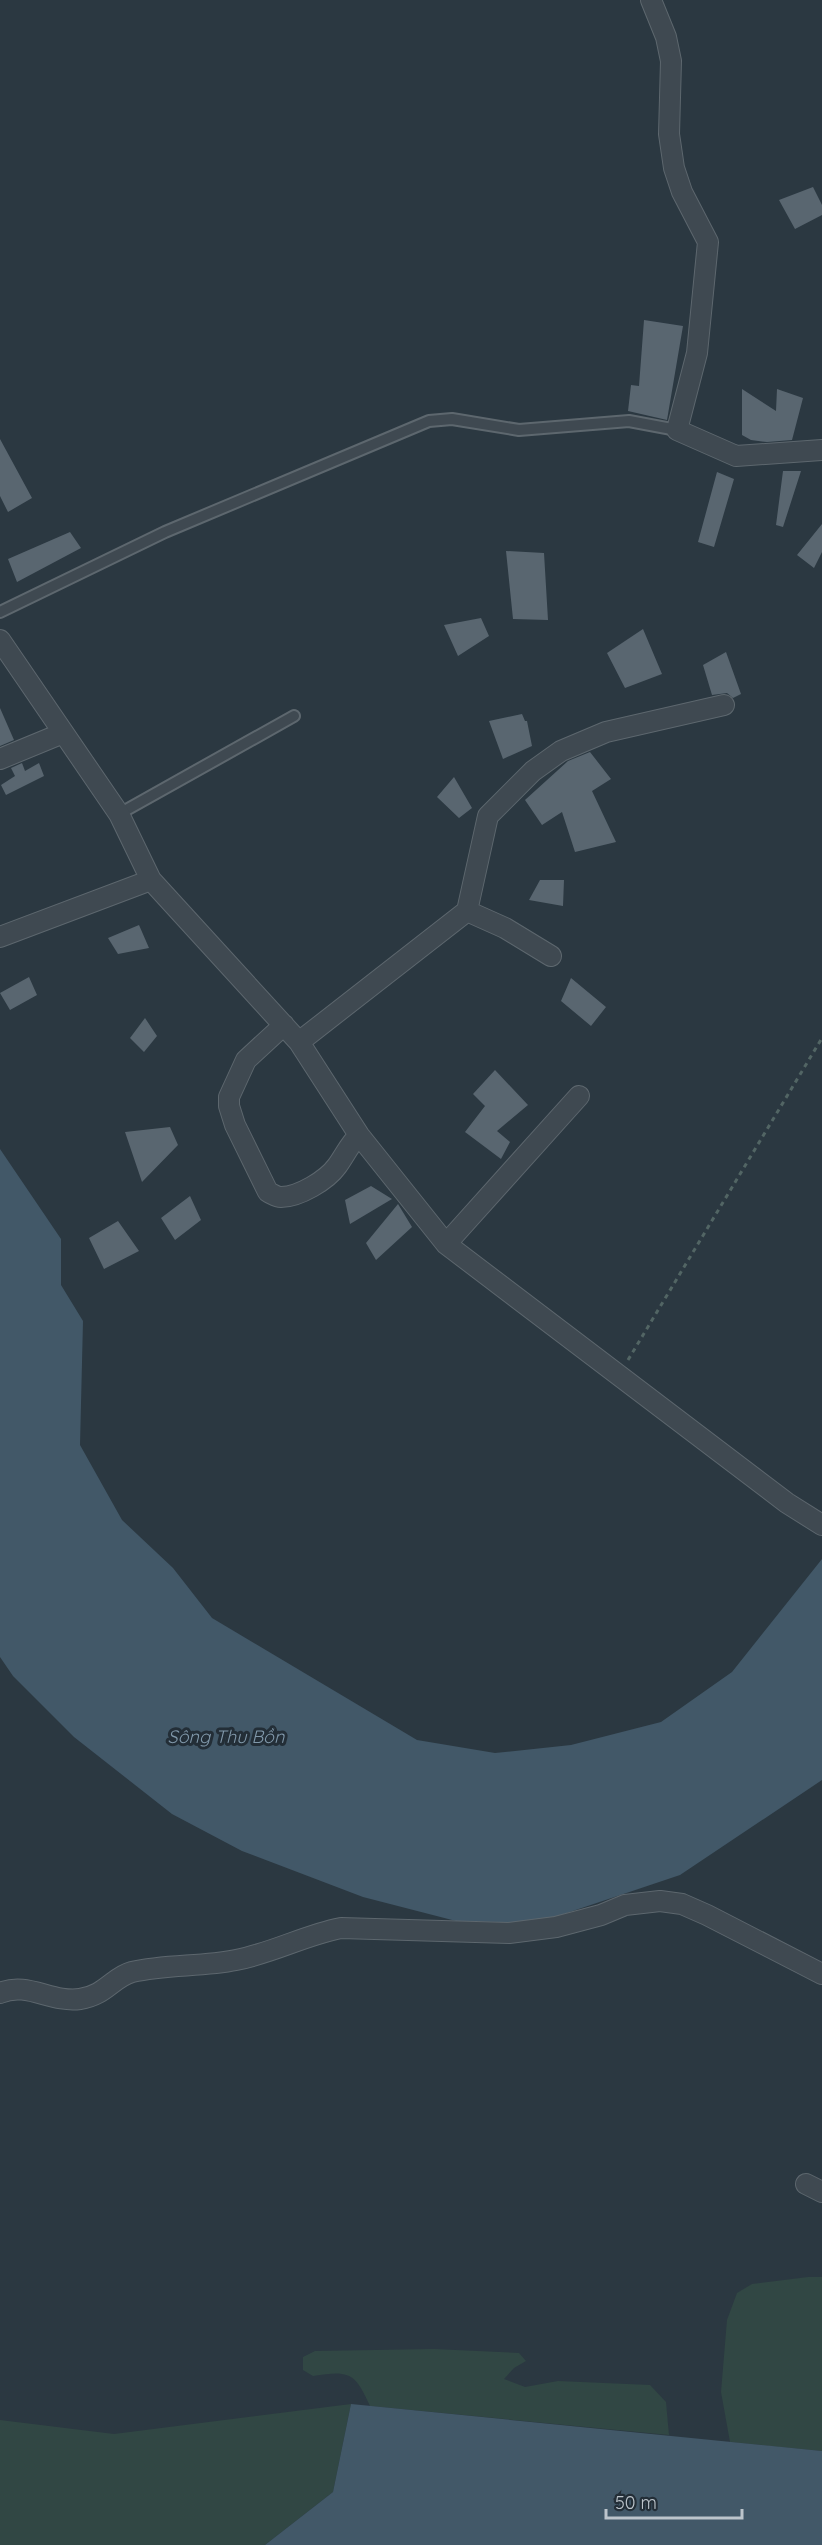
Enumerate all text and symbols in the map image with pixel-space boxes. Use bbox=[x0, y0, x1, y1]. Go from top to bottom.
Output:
water label: Sông Thu Bồn bbox=[168, 1725, 285, 1748]
scale bar bbox=[606, 2482, 742, 2520]
text: 50 m bbox=[615, 2491, 657, 2514]

